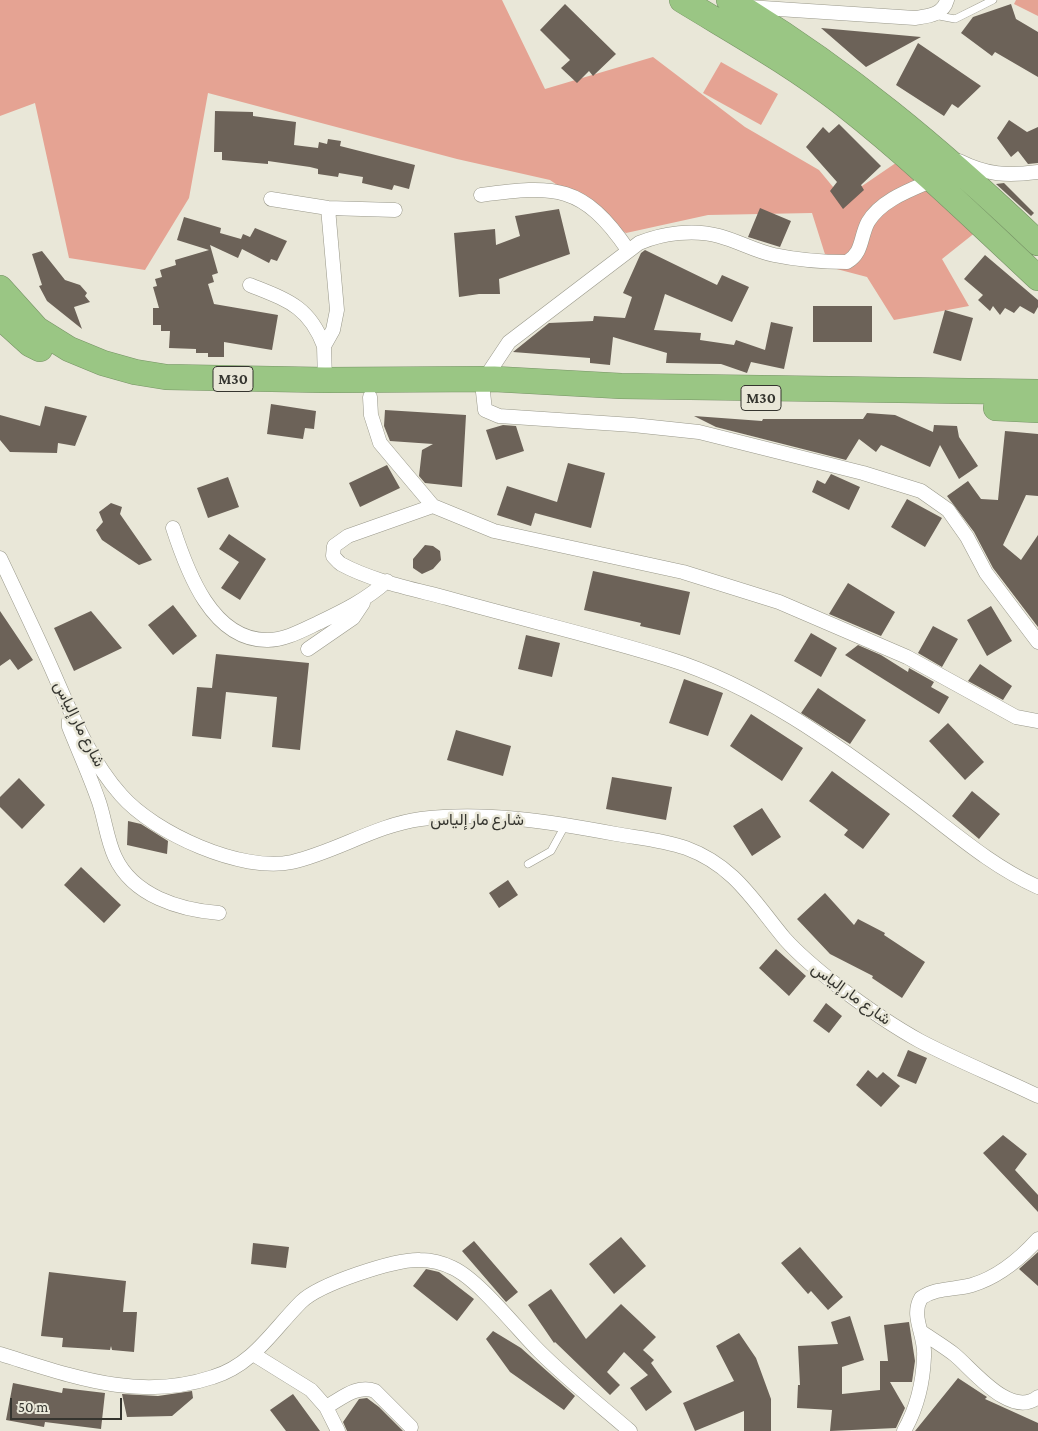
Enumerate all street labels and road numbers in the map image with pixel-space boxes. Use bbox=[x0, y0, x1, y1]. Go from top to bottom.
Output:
road number: M30 bbox=[213, 366, 253, 392]
road number: M30 bbox=[741, 386, 781, 410]
street label: شارع مار إلياس bbox=[49, 678, 109, 770]
street label: شارع مار إلياس bbox=[430, 810, 524, 830]
street label: شارع مار إلياس bbox=[807, 959, 895, 1029]

